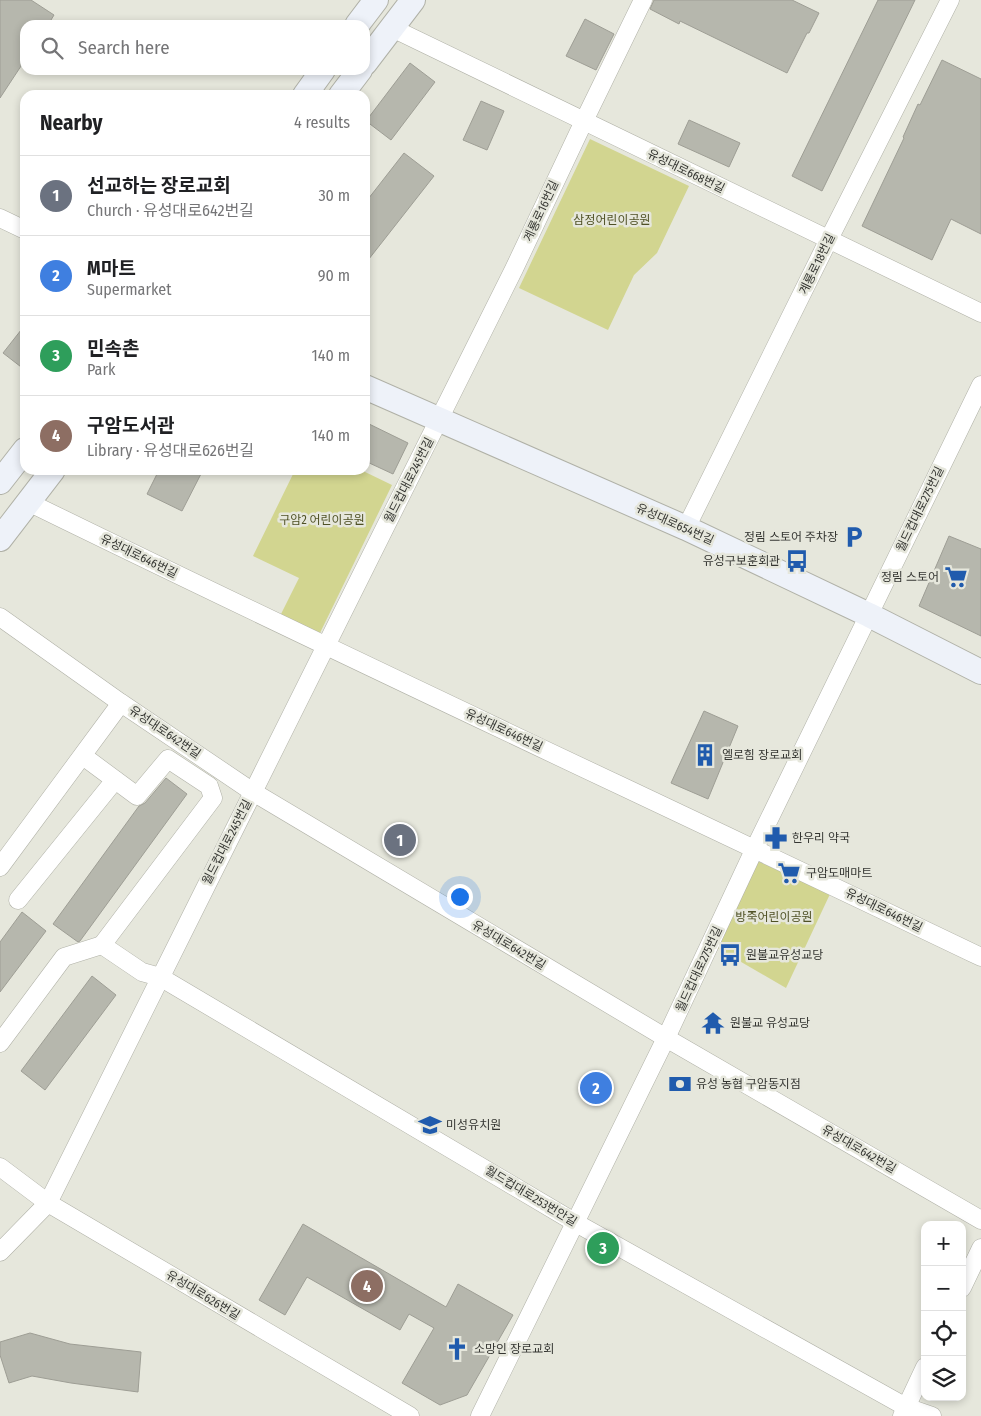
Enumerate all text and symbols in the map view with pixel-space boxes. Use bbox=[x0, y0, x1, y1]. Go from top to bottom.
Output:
search box bbox=[20, 20, 370, 75]
icon: search bbox=[38, 34, 66, 62]
text: Search here bbox=[78, 36, 170, 59]
text: Nearby bbox=[40, 110, 102, 136]
text: 4 results bbox=[294, 113, 350, 132]
street label: 유성대로668번길 bbox=[645, 146, 727, 196]
text: 선교하는 장로교회 bbox=[87, 174, 231, 197]
street label: 계룡로16번길 bbox=[521, 178, 561, 244]
text: 1 bbox=[53, 186, 59, 205]
text: 30 m bbox=[318, 186, 350, 205]
text: Church · 유성대로642번길 bbox=[87, 201, 254, 220]
park label: 삼정어린이공원 bbox=[573, 213, 651, 227]
street label: 계룡로18번길 bbox=[796, 231, 838, 297]
text: M마트 bbox=[87, 257, 136, 280]
text: 2 bbox=[52, 266, 60, 285]
text: 90 m bbox=[318, 266, 350, 285]
text: Supermarket bbox=[87, 280, 171, 299]
text: 민속촌 bbox=[87, 337, 139, 360]
text: 3 bbox=[52, 346, 60, 365]
text: 140 m bbox=[312, 346, 350, 365]
text: Park bbox=[87, 360, 115, 379]
text: 구암도서관 bbox=[87, 414, 174, 437]
text: 4 bbox=[52, 426, 60, 445]
text: 140 m bbox=[312, 426, 350, 445]
street label: 월드컵대로245번길 bbox=[382, 435, 436, 525]
text: Library · 유성대로626번길 bbox=[87, 441, 254, 460]
street label: 월드컵대로275번길 bbox=[893, 464, 947, 554]
street label: 유성대로654번길 bbox=[634, 501, 716, 547]
park label: 구암2 어린이공원 bbox=[279, 513, 365, 527]
parking icon: 정림 스토어 주차장 bbox=[841, 524, 867, 550]
place label: 정림 스토어 주차장 bbox=[744, 530, 838, 544]
street label: 유성대로646번길 bbox=[98, 531, 180, 581]
bus stop icon: 유성구보훈회관 bbox=[784, 548, 810, 574]
place label: 유성구보훈회관 bbox=[703, 554, 780, 568]
supermarket icon: 정림 스토어 bbox=[943, 564, 969, 590]
place label: 정림 스토어 bbox=[881, 570, 939, 584]
street label: 유성대로642번길 bbox=[127, 703, 203, 761]
street label: 유성대로646번길 bbox=[463, 706, 545, 754]
building icon: 엘로힘 장로교회 bbox=[692, 742, 718, 768]
place label: 엘로힘 장로교회 bbox=[722, 748, 802, 762]
street label: 월드컵대로245번길 bbox=[200, 797, 254, 887]
pin: 1 bbox=[384, 821, 416, 859]
pharmacy icon: 한우리 약국 bbox=[763, 825, 789, 851]
place label: 한우리 약국 bbox=[792, 831, 850, 845]
supermarket icon: 구암도매마트 bbox=[776, 860, 802, 886]
place label: 구암도매마트 bbox=[806, 866, 872, 880]
your location bbox=[447, 884, 473, 910]
street label: 유성대로646번길 bbox=[843, 885, 925, 935]
park label: 방죽어린이공원 bbox=[735, 910, 813, 924]
street label: 유성대로642번길 bbox=[470, 918, 548, 972]
street label: 월드컵대로275번길 bbox=[673, 924, 725, 1014]
bus stop icon: 원불교유성교당 bbox=[717, 942, 743, 968]
place label: 원불교유성교당 bbox=[746, 948, 823, 962]
temple icon: 원불교 유성교당 bbox=[700, 1010, 726, 1036]
place label: 원불교 유성교당 bbox=[730, 1016, 810, 1030]
pin: 2 bbox=[580, 1069, 612, 1107]
bank icon: 유성 농협 구암동지점 bbox=[667, 1071, 693, 1097]
place label: 유성 농협 구암동지점 bbox=[696, 1077, 801, 1091]
school or university icon: 미성유치원 bbox=[417, 1112, 443, 1138]
place label: 미성유치원 bbox=[446, 1118, 501, 1132]
street label: 유성대로642번길 bbox=[819, 1122, 899, 1176]
street label: 월드컵대로253번안길 bbox=[483, 1163, 579, 1229]
map controls bbox=[921, 1221, 966, 1401]
button: + bbox=[921, 1221, 966, 1266]
pin: 3 bbox=[587, 1229, 619, 1267]
button: − bbox=[921, 1266, 966, 1311]
pin: 4 bbox=[351, 1267, 383, 1305]
street label: 유성대로626번길 bbox=[164, 1268, 242, 1322]
button: locate bbox=[921, 1311, 966, 1356]
church icon: 소망인 장로교회 bbox=[444, 1336, 470, 1362]
place label: 소망인 장로교회 bbox=[474, 1342, 554, 1356]
button: layers bbox=[921, 1356, 966, 1401]

